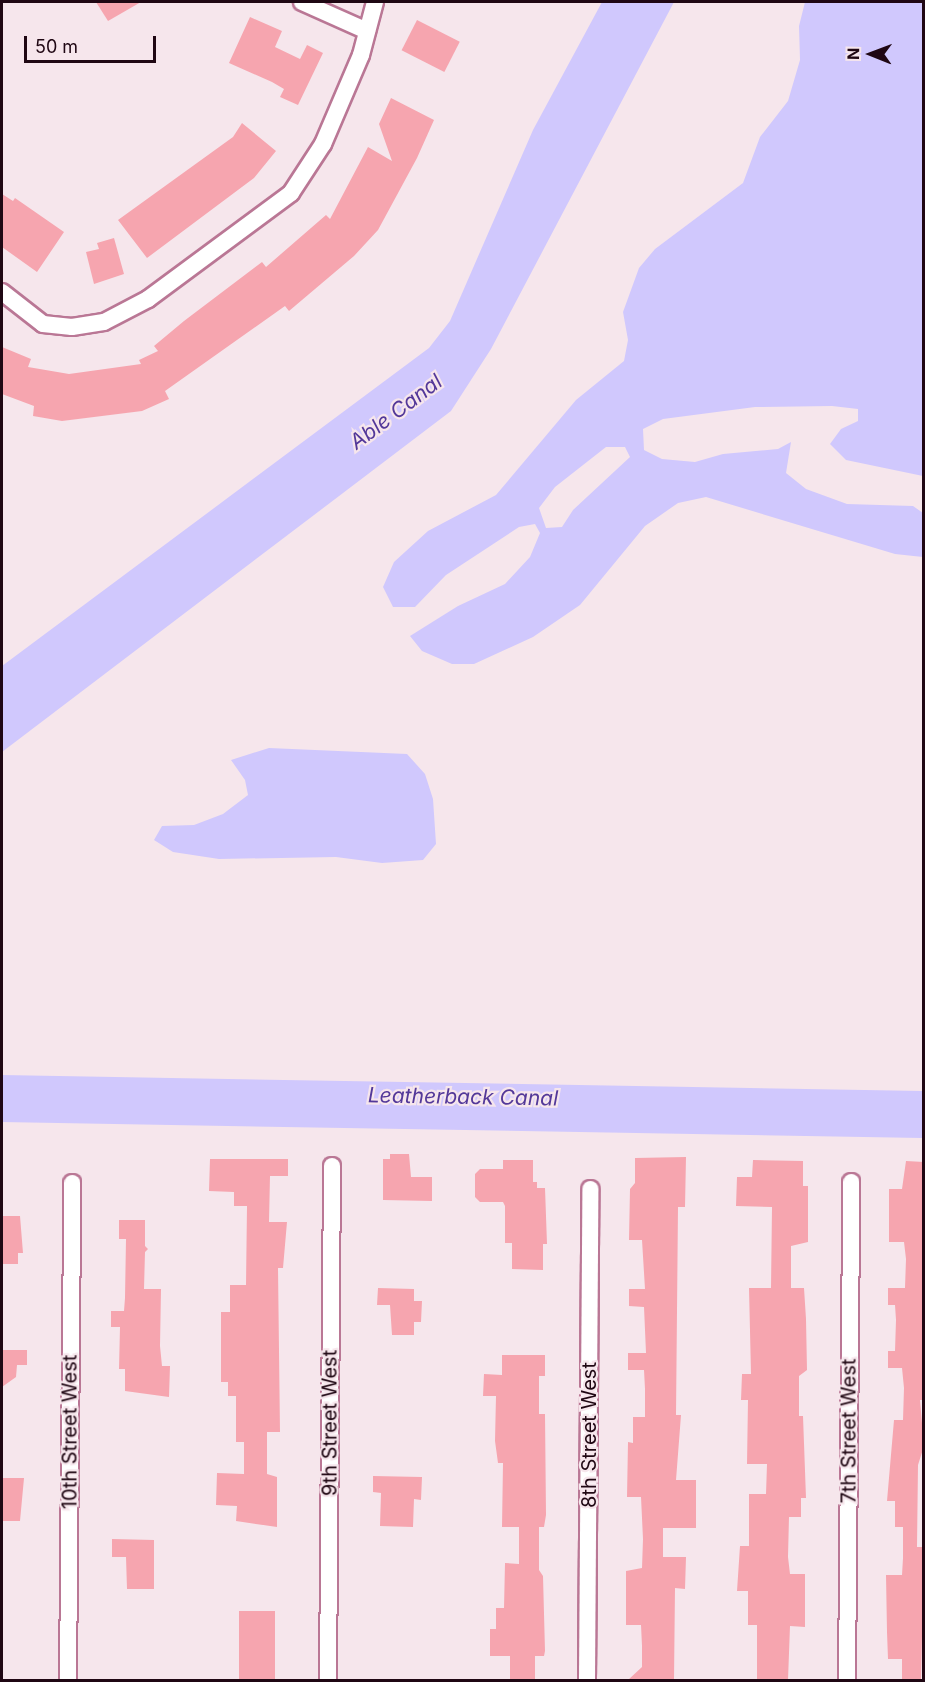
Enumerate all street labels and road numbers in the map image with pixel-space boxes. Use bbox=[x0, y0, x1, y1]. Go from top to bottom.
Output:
street label: 9th Street West bbox=[318, 1350, 342, 1496]
street label: 10th Street West bbox=[58, 1355, 82, 1509]
street label: 7th Street West bbox=[837, 1359, 861, 1503]
street label: 8th Street West bbox=[577, 1362, 601, 1508]

